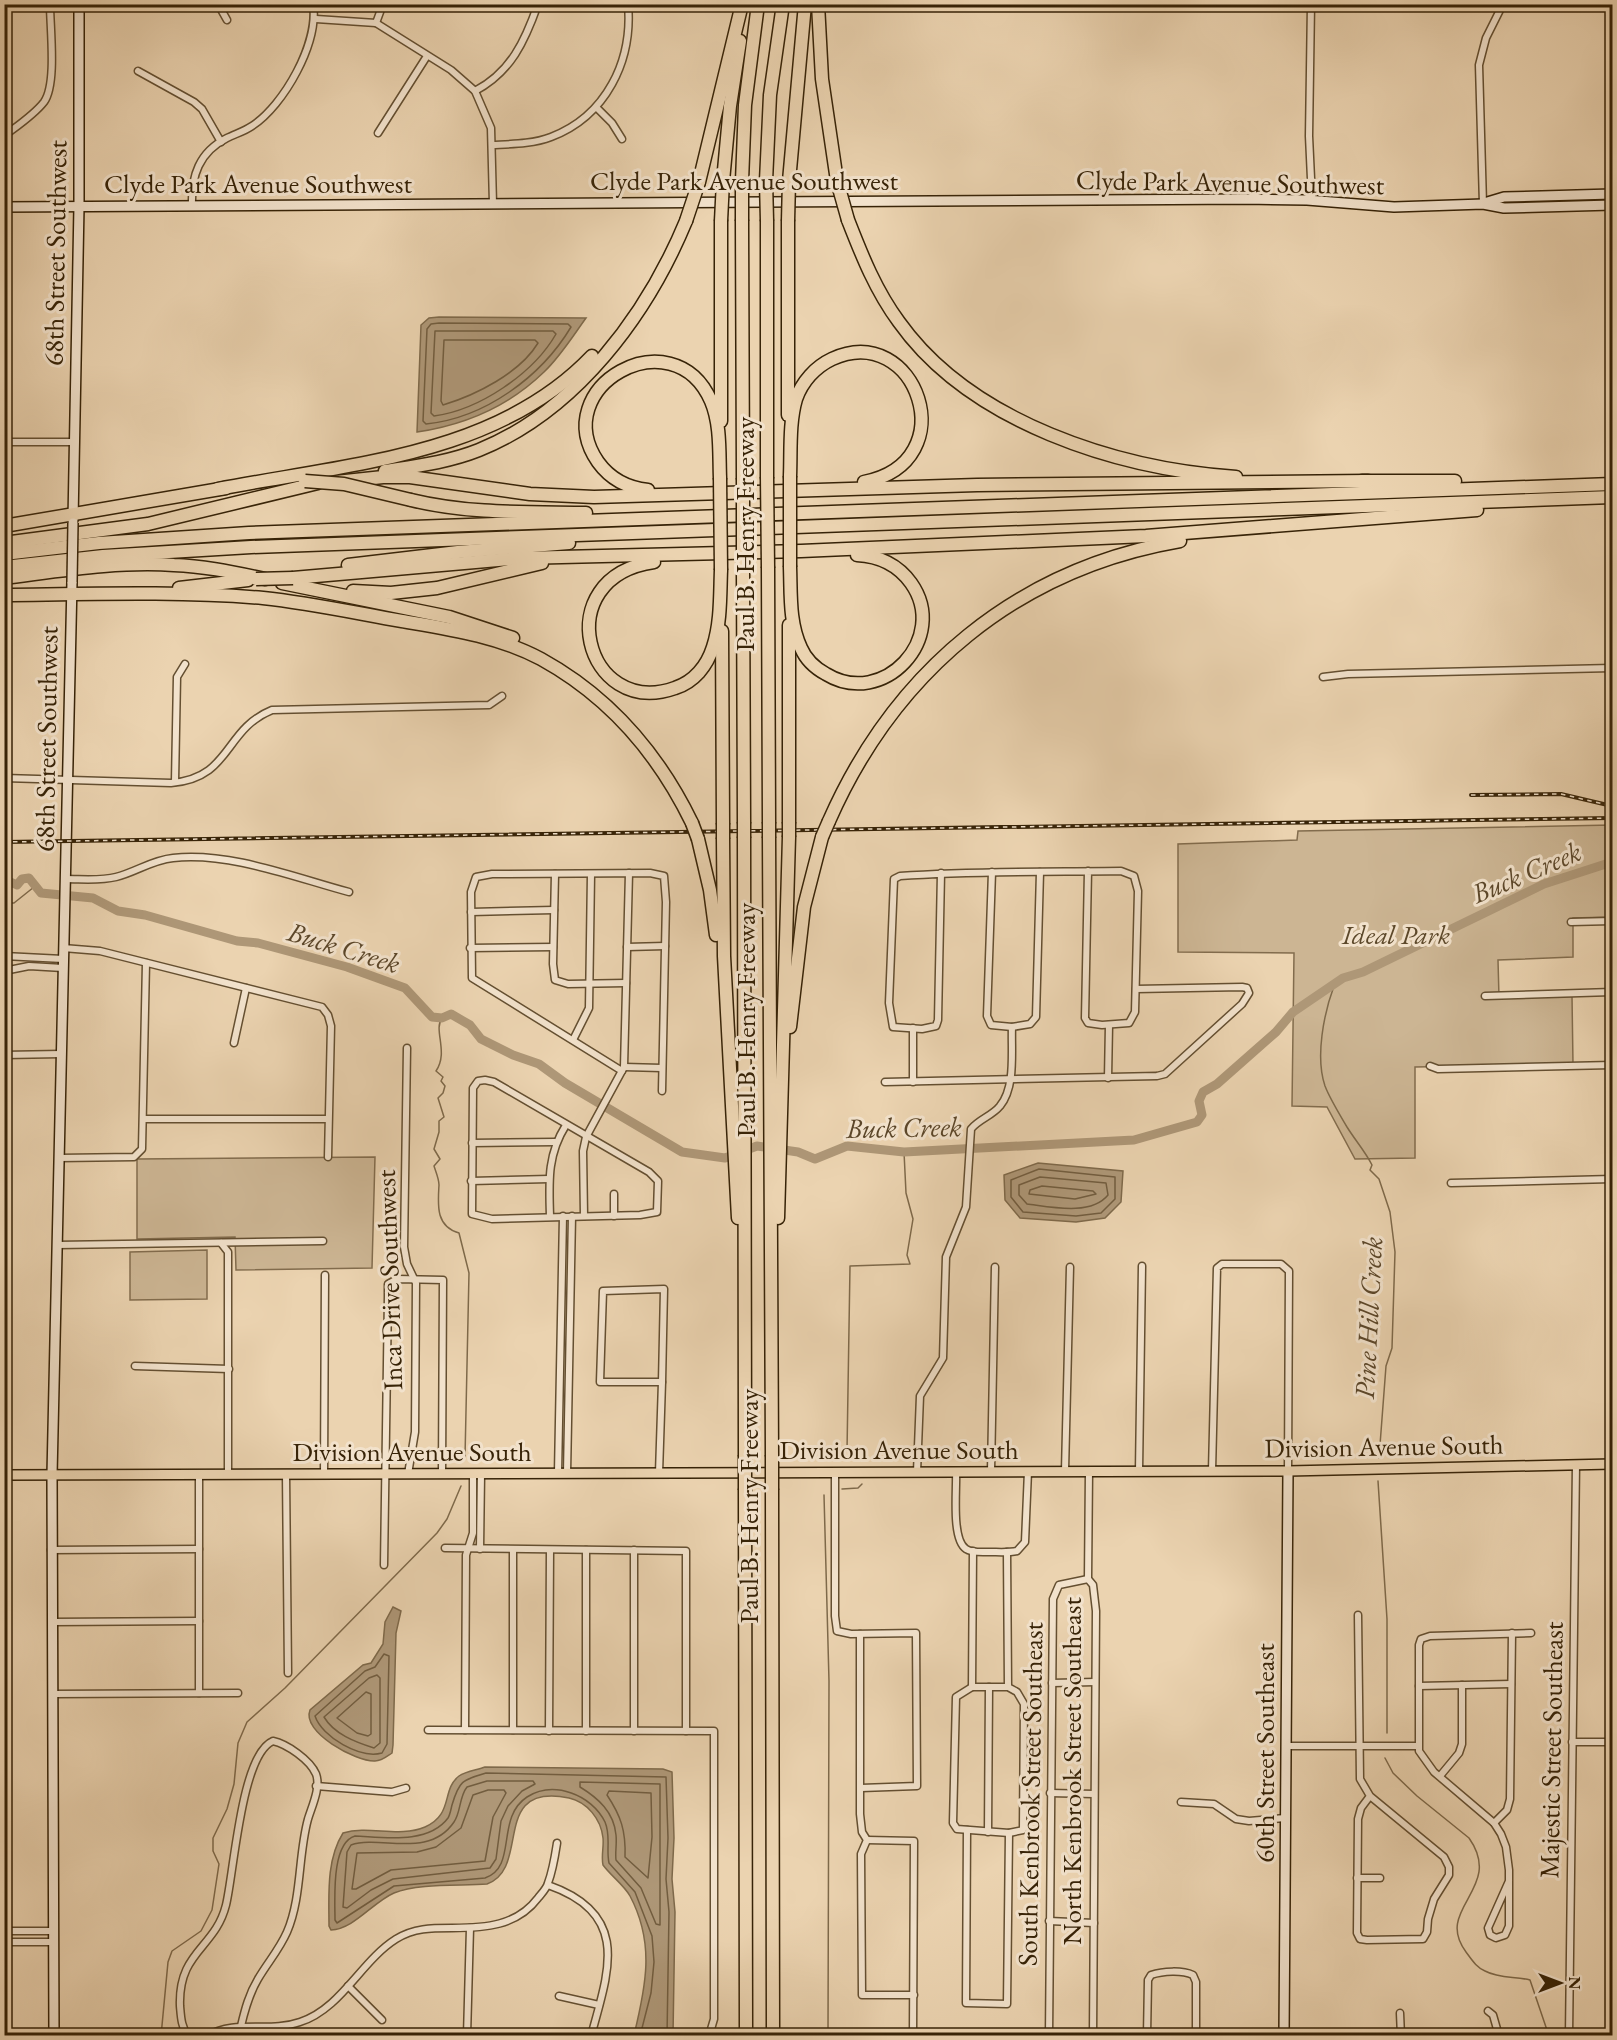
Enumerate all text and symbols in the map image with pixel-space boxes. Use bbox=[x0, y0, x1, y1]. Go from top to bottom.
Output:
street label: 68th Street Southwest bbox=[36, 139, 74, 366]
street label: Clyde Park Avenue Southwest bbox=[1076, 162, 1385, 202]
street label: Clyde Park Avenue Southwest bbox=[590, 163, 899, 198]
street label: Clyde Park Avenue Southwest bbox=[104, 166, 413, 201]
street label: Paul B. Henry Freeway bbox=[727, 416, 762, 651]
street label: 68th Street Southwest bbox=[27, 625, 65, 852]
water label: Buck Creek bbox=[1465, 833, 1587, 912]
street label: Paul B. Henry Freeway bbox=[728, 902, 763, 1137]
water label: Buck Creek bbox=[282, 913, 405, 981]
park label: Ideal Park bbox=[1341, 917, 1450, 952]
water label: Buck Creek bbox=[845, 1108, 962, 1146]
street label: Inca Drive Southwest bbox=[368, 1169, 410, 1391]
water label: Pine Hill Creek bbox=[1346, 1236, 1390, 1400]
street label: Paul B. Henry Freeway bbox=[731, 1388, 766, 1623]
street label: Division Avenue South bbox=[1264, 1426, 1504, 1466]
street label: Division Avenue South bbox=[779, 1432, 1019, 1467]
street label: Division Avenue South bbox=[292, 1434, 532, 1469]
street label: North Kenbrook Street Southeast bbox=[1054, 1597, 1089, 1945]
street label: South Kenbrook Street Southeast bbox=[1009, 1621, 1051, 1966]
street label: Majestic Street Southeast bbox=[1531, 1621, 1571, 1879]
street label: 60th Street Southeast bbox=[1247, 1643, 1282, 1863]
north arrow bbox=[1530, 1953, 1590, 2013]
text: N bbox=[1564, 1977, 1585, 1990]

